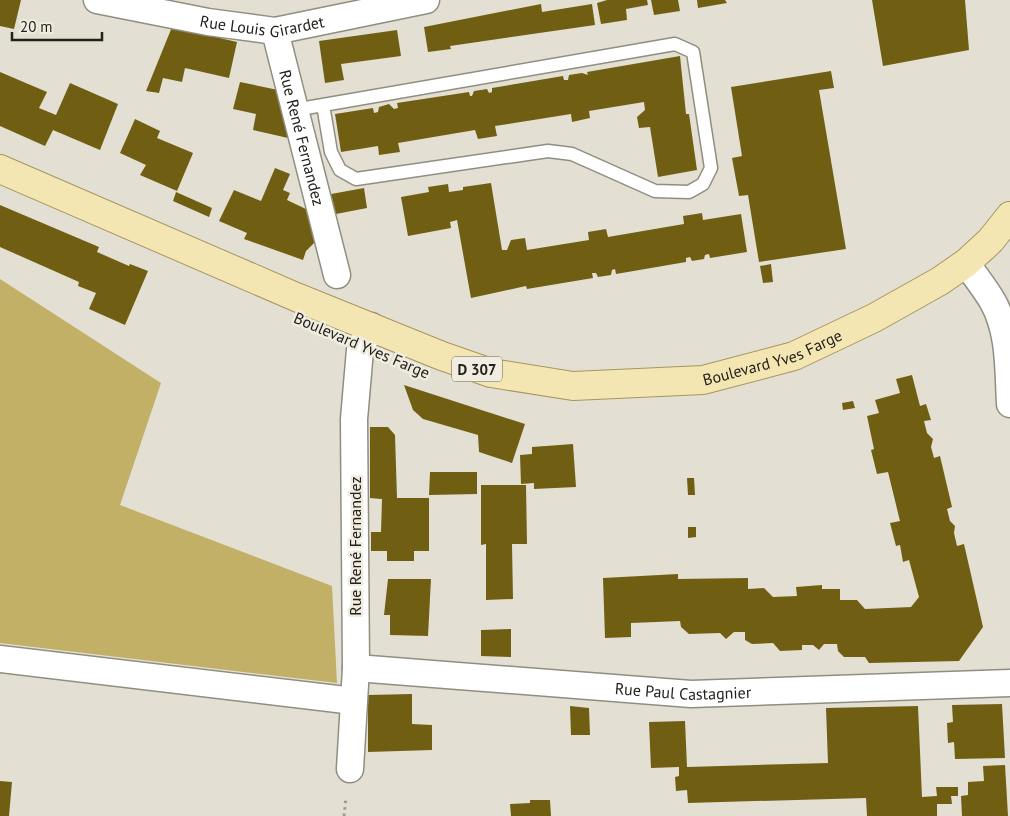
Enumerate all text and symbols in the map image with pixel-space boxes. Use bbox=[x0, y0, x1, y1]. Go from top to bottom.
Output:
scale bar bbox=[12, 10, 102, 42]
street label: Rue Louis Girardet bbox=[198, 11, 326, 42]
text: 20 m bbox=[20, 17, 53, 36]
street label: Rue René Fernandez bbox=[275, 68, 329, 208]
street label: Boulevard Yves Farge bbox=[291, 307, 433, 383]
street label: Boulevard Yves Farge bbox=[701, 325, 845, 390]
road number: D 307 bbox=[452, 356, 502, 382]
street label: Rue René Fernandez bbox=[345, 476, 365, 616]
street label: Rue Paul Castagnier bbox=[614, 678, 752, 704]

